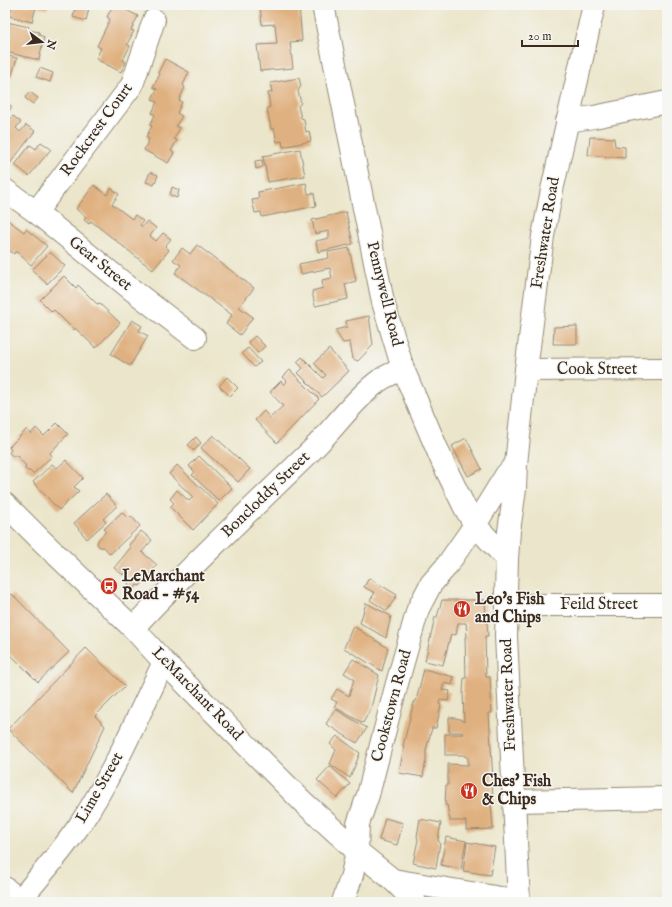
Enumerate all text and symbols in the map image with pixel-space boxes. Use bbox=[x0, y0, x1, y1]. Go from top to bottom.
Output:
north arrow bbox=[22, 22, 62, 62]
scale bar bbox=[522, 22, 578, 48]
text: 20 m bbox=[528, 29, 551, 44]
text: N bbox=[43, 37, 59, 51]
street label: Rockcrest Court bbox=[56, 79, 138, 181]
street label: Freshwater Road bbox=[527, 175, 565, 290]
street label: Gear Street bbox=[64, 232, 136, 296]
street label: Pennywell Road bbox=[361, 239, 407, 349]
street label: Cook Street bbox=[557, 360, 638, 380]
street label: Boncloddy Street bbox=[217, 447, 315, 542]
place label: LeMarchant Road - #54 bbox=[122, 567, 205, 605]
bus stop icon: LeMarchant Road - #54 bbox=[99, 576, 119, 596]
place label: Leo's Fish and Chips bbox=[475, 590, 545, 628]
street label: Feild Street bbox=[560, 595, 638, 615]
restaurant icon: Leo's Fish and Chips bbox=[452, 599, 472, 619]
street label: Freshwater Road bbox=[497, 638, 521, 752]
street label: LeMarchant Road bbox=[147, 643, 247, 745]
street label: Cookstown Road bbox=[367, 647, 417, 764]
street label: Lime Street bbox=[72, 749, 129, 827]
place label: Ches' Fish & Chips bbox=[482, 772, 552, 810]
restaurant icon: Ches' Fish & Chips bbox=[459, 781, 479, 801]

